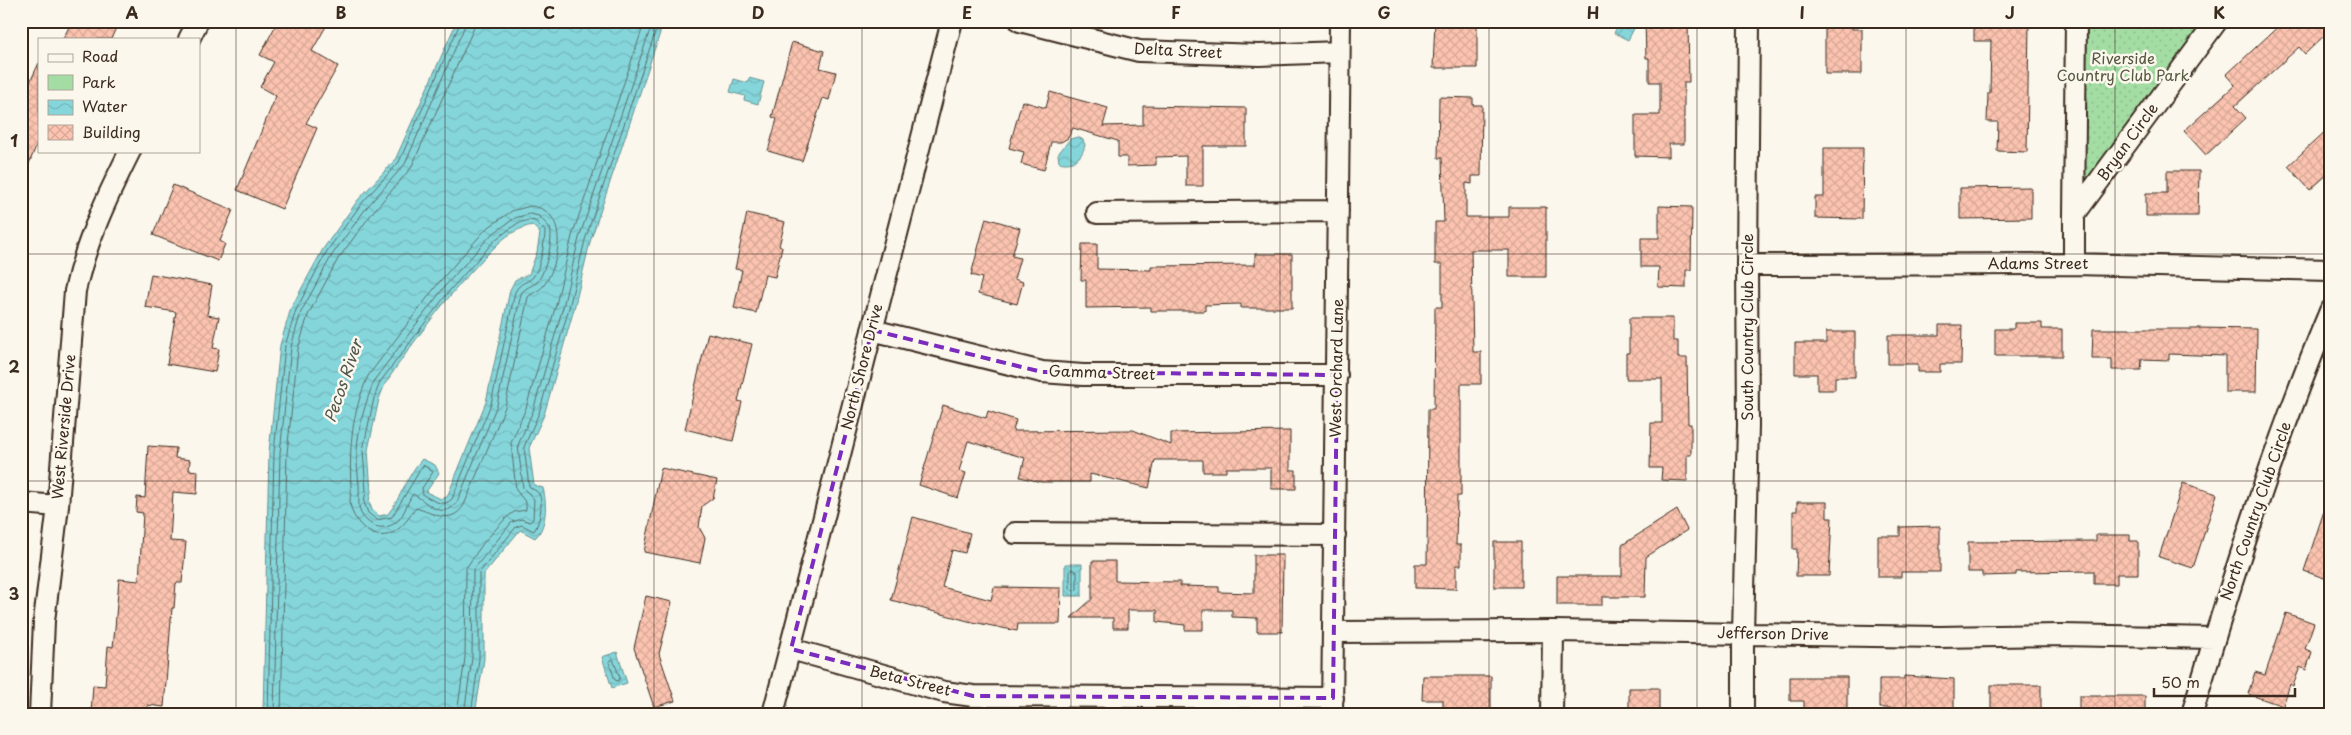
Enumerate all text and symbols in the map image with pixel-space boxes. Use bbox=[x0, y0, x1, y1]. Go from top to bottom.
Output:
text: A bbox=[126, 0, 139, 24]
text: B bbox=[336, 0, 347, 24]
text: C bbox=[543, 0, 555, 24]
text: D bbox=[752, 0, 764, 24]
text: E bbox=[962, 0, 972, 24]
text: F bbox=[1171, 0, 1181, 24]
text: G bbox=[1377, 0, 1391, 24]
text: H bbox=[1587, 0, 1599, 24]
text: I bbox=[1799, 0, 1805, 24]
text: J bbox=[2005, 0, 2015, 24]
text: K bbox=[2213, 0, 2225, 24]
street label: Delta Street bbox=[1133, 36, 1223, 63]
legend bbox=[38, 38, 200, 152]
text: Road bbox=[82, 44, 118, 67]
park label: Riverside Country Club Park bbox=[2056, 46, 2190, 86]
text: Park bbox=[82, 70, 116, 93]
text: Water bbox=[82, 94, 127, 117]
street label: Bryan Circle bbox=[2091, 97, 2163, 185]
text: Building bbox=[82, 120, 141, 143]
text: 1 bbox=[10, 128, 18, 152]
street label: South Country Club Circle bbox=[1735, 233, 1758, 421]
street label: Adams Street bbox=[1988, 251, 2088, 274]
street label: West Orchard Lane bbox=[1323, 298, 1348, 438]
street label: North Shore Drive bbox=[834, 301, 887, 432]
water label: Pecos River bbox=[317, 334, 368, 425]
street label: West Riverside Drive bbox=[45, 353, 80, 500]
text: 2 bbox=[8, 354, 20, 378]
street label: Gamma Street bbox=[1048, 358, 1156, 385]
street label: North Country Club Circle bbox=[2213, 418, 2296, 603]
text: 3 bbox=[9, 581, 19, 605]
street label: Jefferson Drive bbox=[1717, 620, 1829, 645]
street label: Beta Street bbox=[867, 658, 953, 701]
scale bar bbox=[2154, 665, 2295, 697]
text: 50 m bbox=[2161, 670, 2200, 693]

